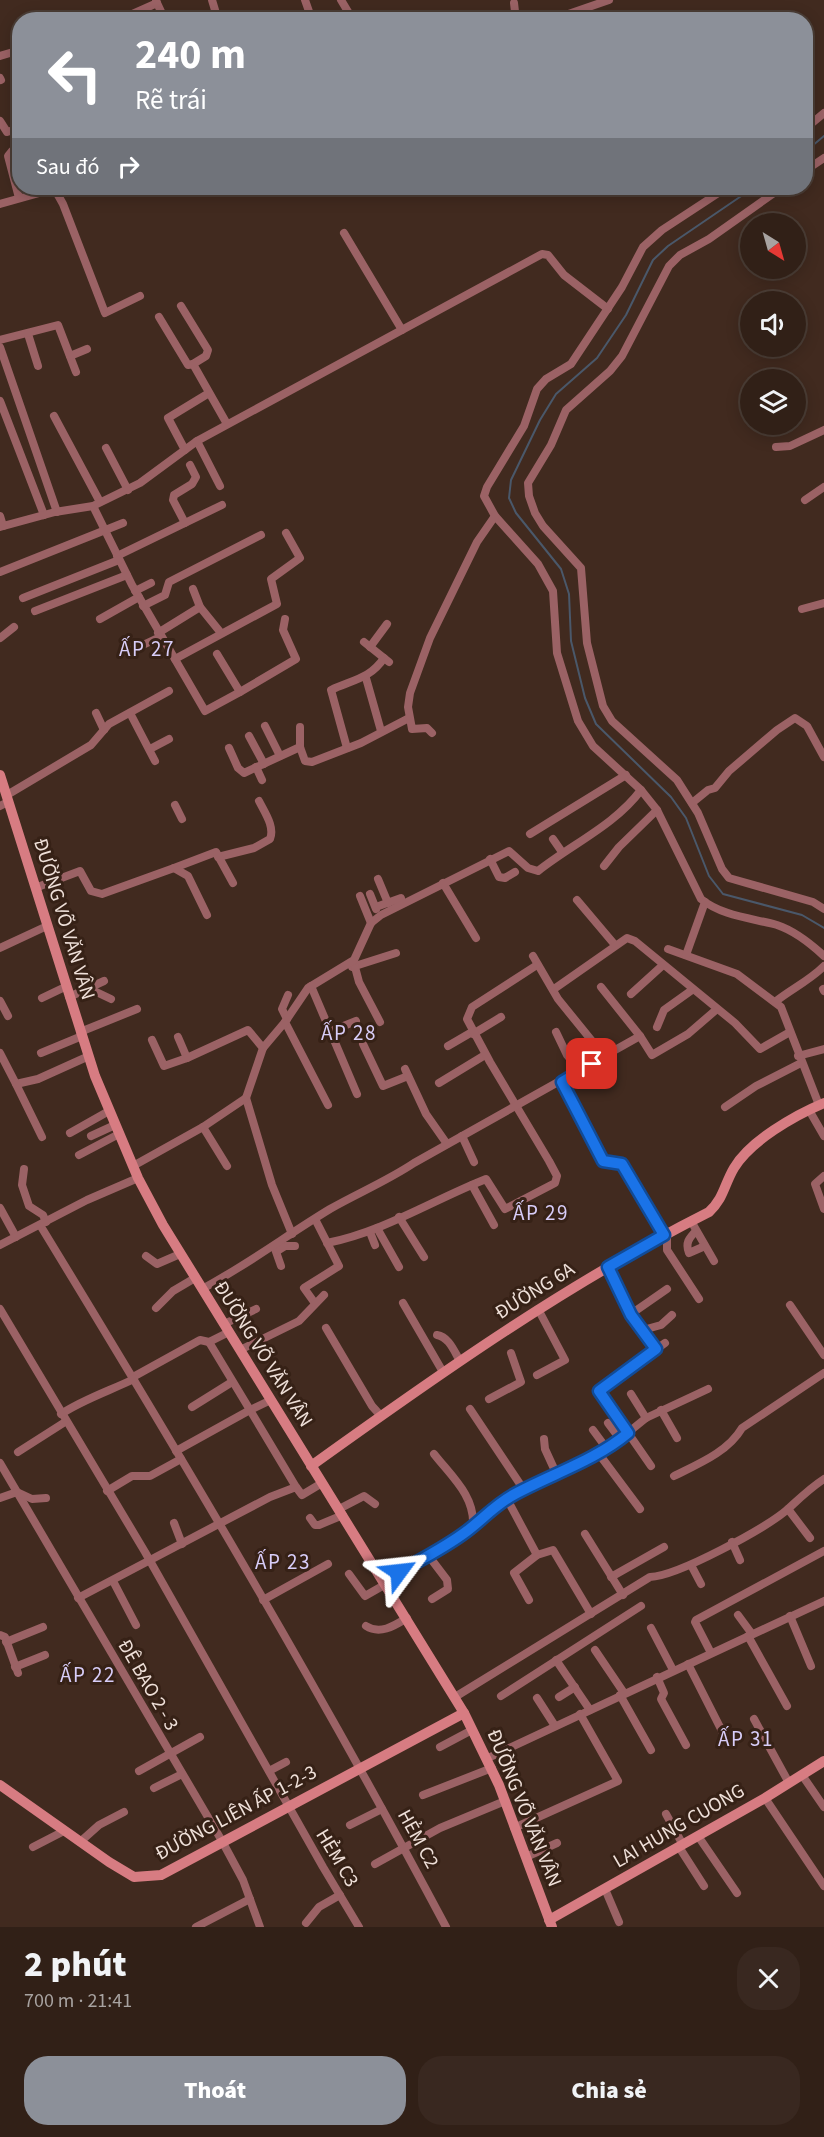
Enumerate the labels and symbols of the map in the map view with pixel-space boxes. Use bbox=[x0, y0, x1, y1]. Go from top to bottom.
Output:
north arrow bbox=[740, 213, 806, 279]
district label: ẤP 27 bbox=[119, 634, 175, 664]
street label: ĐƯỜNG VÕ VĂN VÂN bbox=[26, 835, 102, 1003]
district label: ẤP 28 bbox=[321, 1018, 377, 1048]
pin bbox=[566, 1038, 617, 1089]
district label: ẤP 29 bbox=[513, 1198, 569, 1228]
street label: ĐƯỜNG 6A bbox=[490, 1255, 580, 1327]
street label: ĐƯỜNG VÕ VĂN VÂN bbox=[207, 1276, 319, 1432]
position arrow bbox=[367, 1540, 431, 1604]
district label: ẤP 23 bbox=[255, 1547, 311, 1577]
street label: ĐÊ BAO 2 - 3 bbox=[111, 1634, 185, 1736]
district label: ẤP 22 bbox=[60, 1660, 116, 1690]
district label: ẤP 31 bbox=[718, 1724, 774, 1754]
street label: ĐƯỜNG VÕ VĂN VÂN bbox=[480, 1725, 568, 1891]
street label: ĐƯỜNG LIÊN ẤP 1-2-3 bbox=[150, 1759, 322, 1867]
street label: LAI HUNG CUONG bbox=[608, 1777, 750, 1875]
street label: HẺM C2 bbox=[390, 1804, 446, 1874]
street label: HẺM C3 bbox=[309, 1824, 365, 1892]

